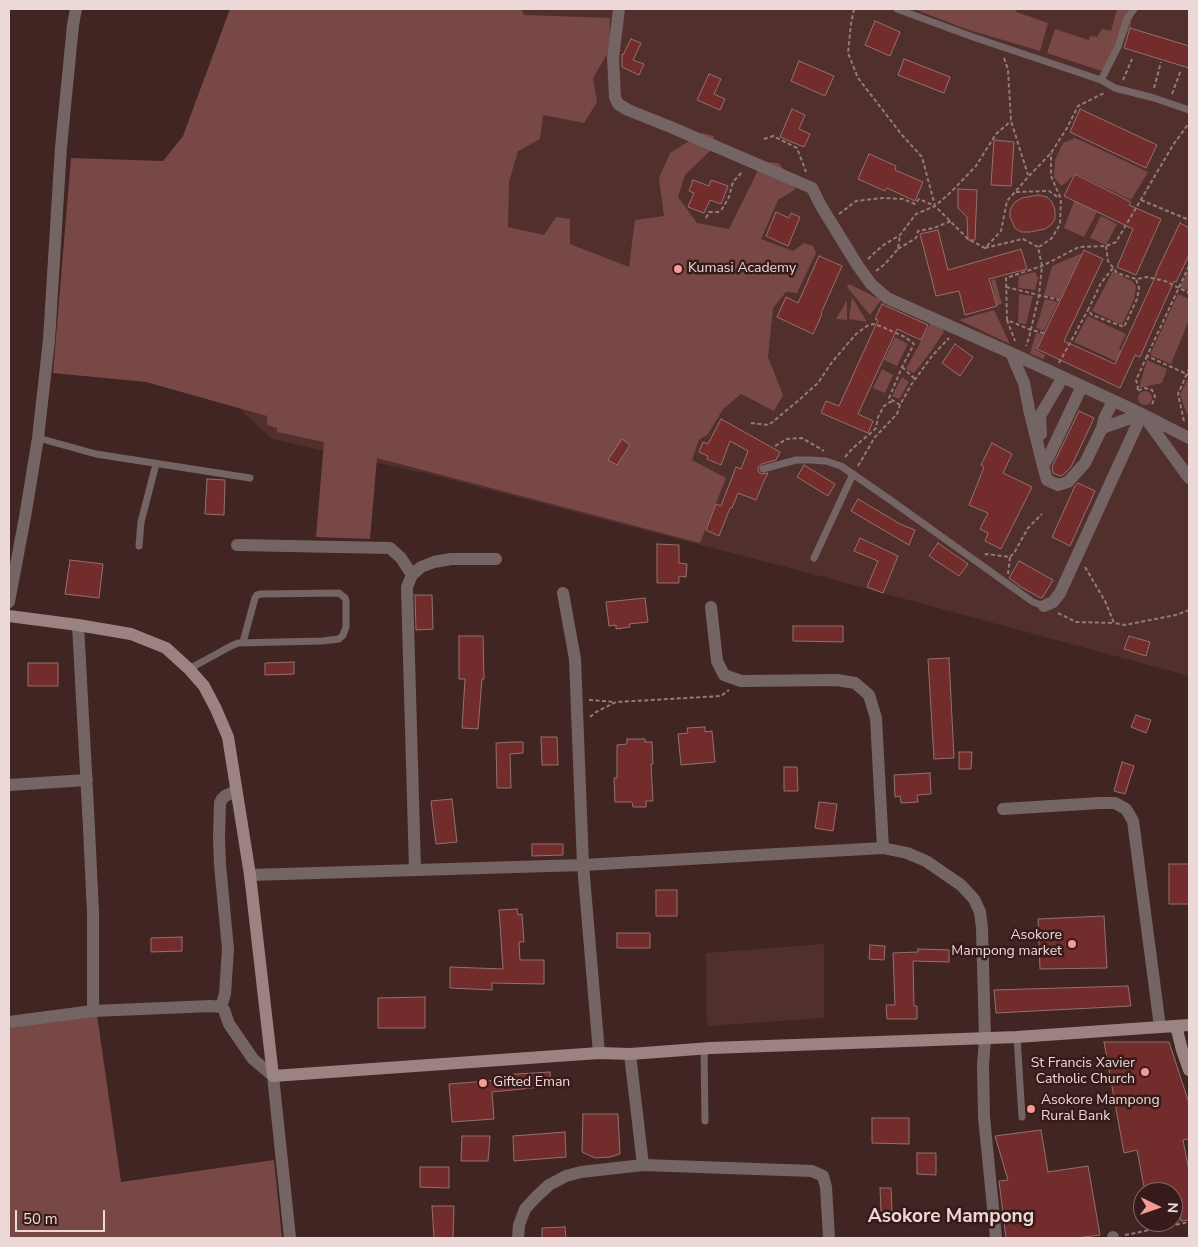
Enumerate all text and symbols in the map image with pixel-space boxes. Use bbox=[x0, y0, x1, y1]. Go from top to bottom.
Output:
place label: Kumasi Academy bbox=[688, 261, 796, 277]
marker: Kumasi Academy bbox=[672, 263, 684, 275]
place label: Asokore Mampong market bbox=[951, 928, 1062, 960]
marker: Asokore Mampong market bbox=[1066, 938, 1078, 950]
place label: St Francis Xavier Catholic Church bbox=[1031, 1056, 1135, 1088]
marker: St Francis Xavier Catholic Church bbox=[1139, 1066, 1151, 1078]
place label: Gifted Eman bbox=[493, 1075, 570, 1091]
marker: Gifted Eman bbox=[477, 1077, 489, 1089]
place label: Asokore Mampong Rural Bank bbox=[1041, 1093, 1160, 1126]
marker: Asokore Mampong Rural Bank bbox=[1025, 1103, 1037, 1115]
north arrow bbox=[1133, 1182, 1183, 1232]
scale bar bbox=[18, 1200, 108, 1232]
text: N bbox=[1163, 1202, 1182, 1213]
district label: Asokore Mampong bbox=[868, 1206, 1034, 1228]
text: 50 m bbox=[23, 1209, 58, 1229]

